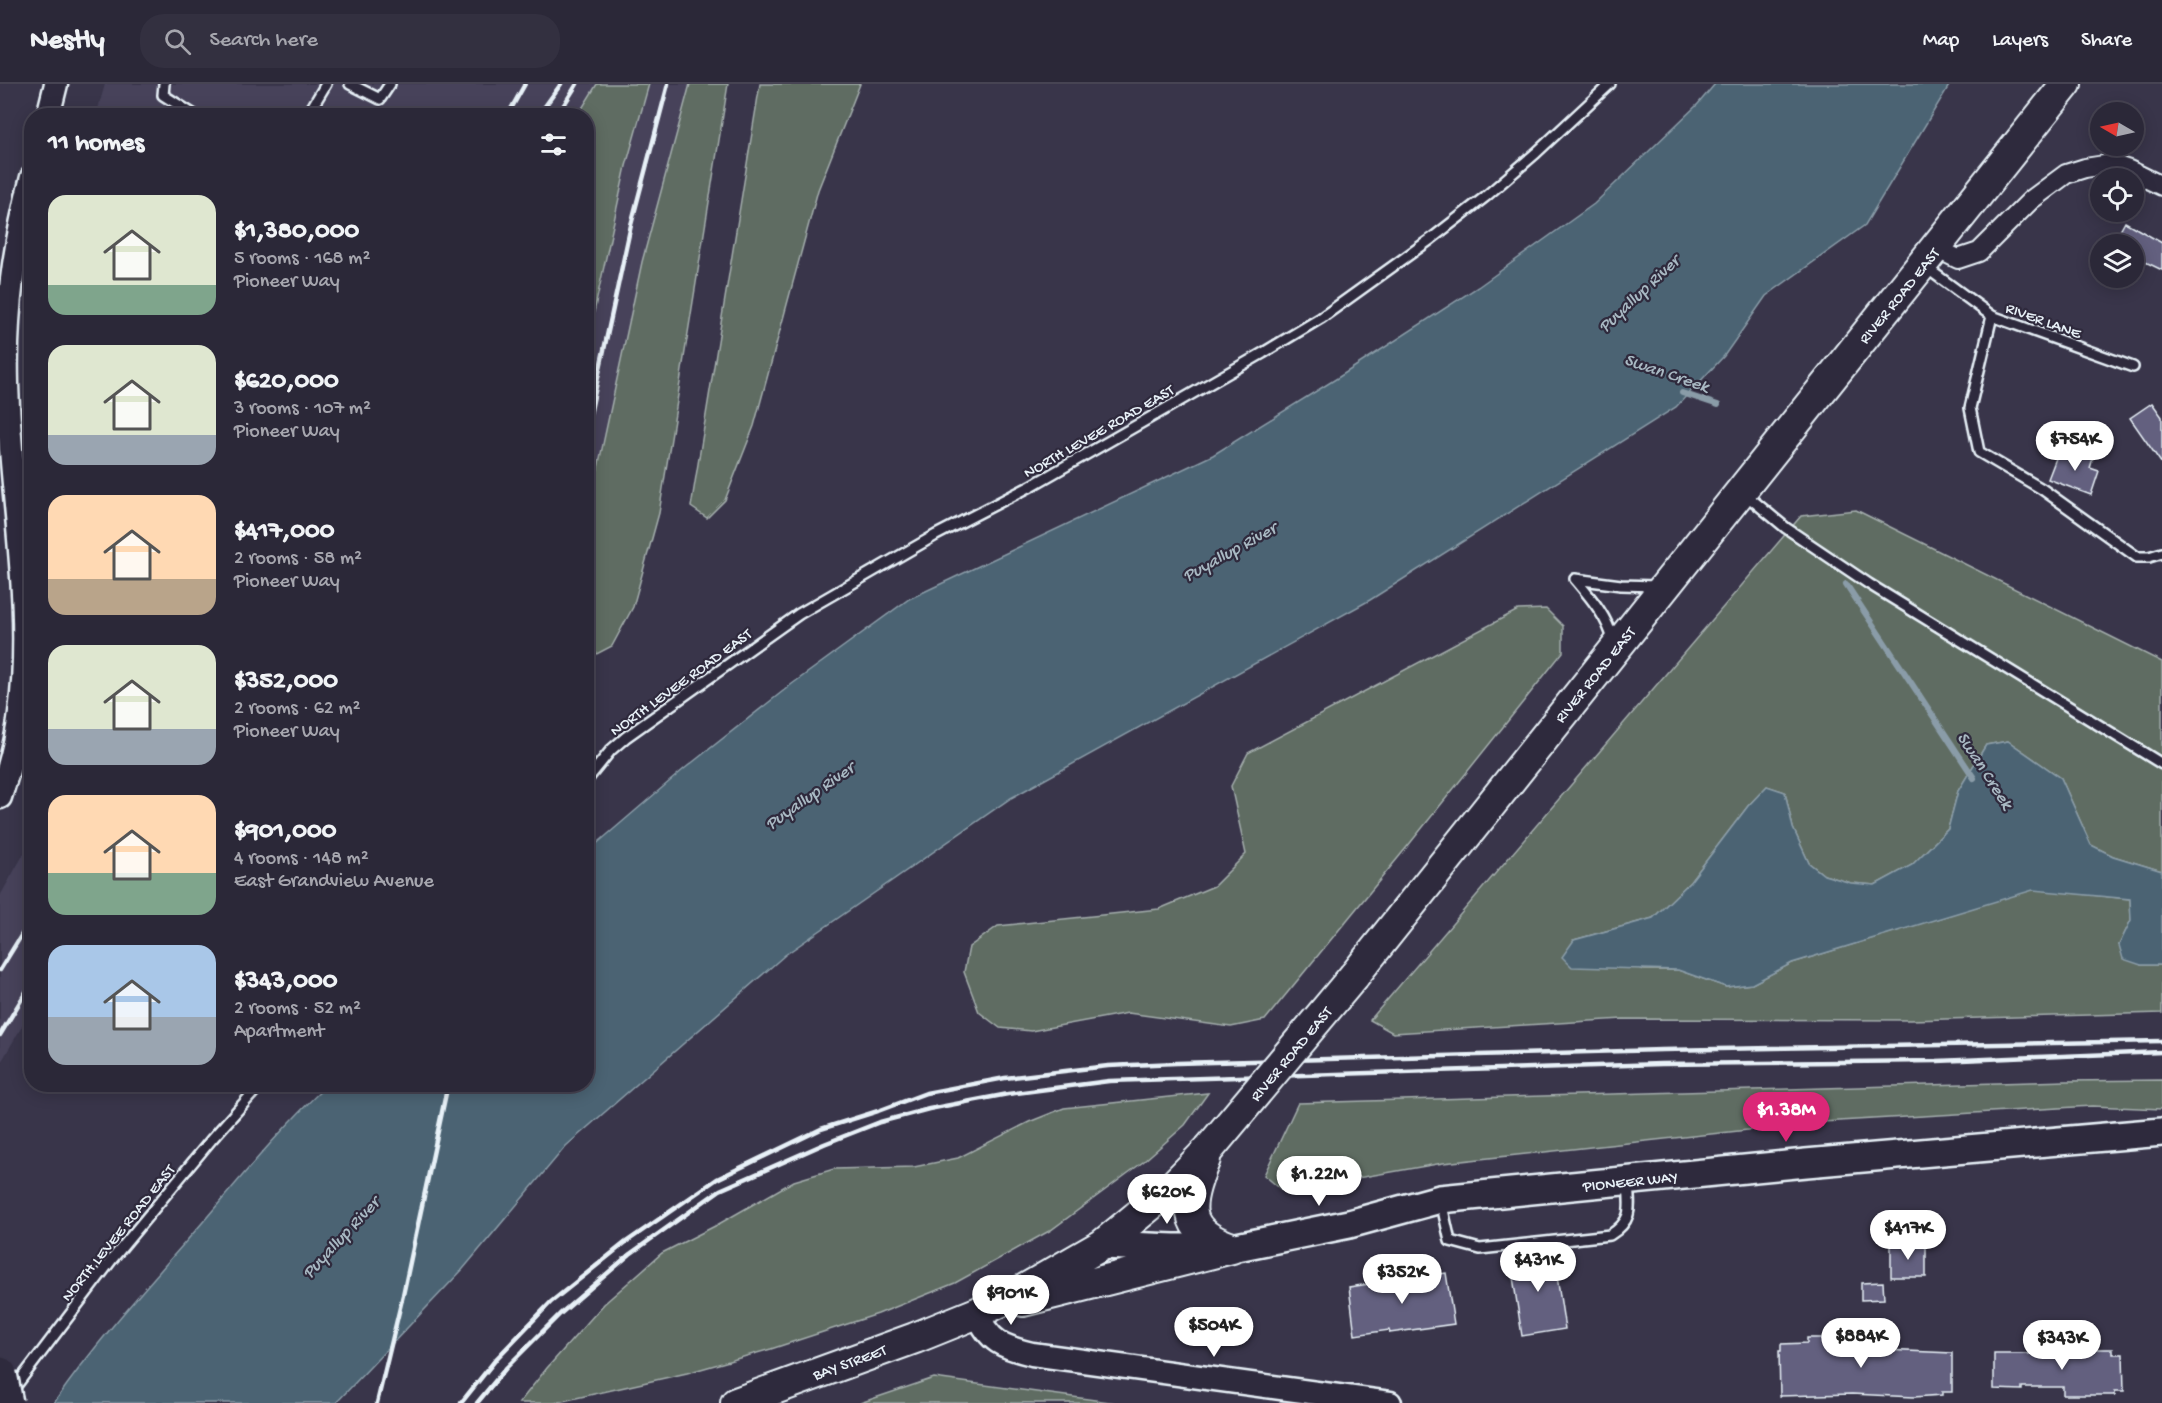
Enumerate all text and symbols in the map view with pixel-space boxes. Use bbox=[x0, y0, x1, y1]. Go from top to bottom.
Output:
search box bbox=[140, 14, 560, 68]
text: Nestly bbox=[30, 25, 104, 58]
icon: search bbox=[161, 25, 194, 58]
text: Search here bbox=[209, 28, 318, 54]
text: Map bbox=[1923, 29, 1959, 54]
text: Layers bbox=[1992, 29, 2048, 54]
text: Share bbox=[2081, 29, 2132, 54]
north arrow bbox=[2090, 102, 2144, 156]
map controls bbox=[2090, 102, 2144, 288]
icon: filters bbox=[537, 128, 570, 161]
text: 11 homes bbox=[48, 129, 144, 160]
button: locate bbox=[2090, 168, 2144, 222]
text: $1,380,000 bbox=[234, 217, 359, 248]
icon: home bbox=[96, 219, 168, 291]
button: layers bbox=[2090, 234, 2144, 288]
street label: RIVER ROAD EAST bbox=[1856, 245, 1946, 349]
text: 5 rooms · 168 m² bbox=[234, 248, 370, 271]
water label: Puyallup River bbox=[1595, 249, 1687, 338]
text: Pioneer Way bbox=[234, 271, 340, 294]
street label: RIVER LANE bbox=[2002, 300, 2084, 345]
water label: Swan Creek bbox=[1621, 350, 1713, 399]
text: $620,000 bbox=[234, 367, 339, 398]
icon: home bbox=[96, 369, 168, 441]
street label: NORTH LEVEE ROAD EAST bbox=[1021, 382, 1179, 484]
text: 3 rooms · 107 m² bbox=[234, 398, 371, 421]
text: Pioneer Way bbox=[234, 421, 340, 444]
pin: $754K bbox=[2033, 421, 2117, 472]
text: $754K bbox=[2050, 429, 2100, 452]
text: $417,000 bbox=[234, 517, 334, 548]
water label: Puyallup River bbox=[1180, 517, 1284, 588]
icon: home bbox=[96, 519, 168, 591]
text: 2 rooms · 58 m² bbox=[234, 548, 362, 571]
text: Pioneer Way bbox=[234, 571, 340, 594]
street label: RIVER ROAD EAST bbox=[1552, 624, 1642, 728]
street label: NORTH LEVEE ROAD EAST bbox=[607, 625, 757, 742]
text: $352,000 bbox=[234, 667, 338, 698]
icon: home bbox=[96, 669, 168, 741]
text: 2 rooms · 62 m² bbox=[234, 698, 361, 721]
text: Pioneer Way bbox=[234, 721, 340, 744]
water label: Swan Creek bbox=[1951, 729, 2018, 816]
water label: Puyallup River bbox=[762, 757, 862, 835]
text: $901,000 bbox=[234, 817, 336, 848]
icon: home bbox=[96, 819, 168, 891]
text: 4 rooms · 148 m² bbox=[234, 848, 369, 871]
text: East Grandview Avenue bbox=[234, 871, 434, 894]
text: $343,000 bbox=[234, 967, 337, 998]
icon: home bbox=[96, 969, 168, 1041]
text: 2 rooms · 52 m² bbox=[234, 998, 361, 1021]
street label: RIVER ROAD EAST bbox=[1248, 1003, 1338, 1107]
text: Apartment bbox=[234, 1021, 324, 1044]
pin: $1.38M bbox=[1737, 1092, 1835, 1143]
text: $1.38M bbox=[1757, 1100, 1815, 1123]
pin: $1.22M bbox=[1270, 1156, 1368, 1207]
street label: NORTH LEVEE ROAD EAST bbox=[59, 1161, 181, 1306]
text: $1.22M bbox=[1291, 1164, 1347, 1187]
street label: PIONEER WAY bbox=[1581, 1169, 1679, 1198]
pin: $620K bbox=[1125, 1174, 1209, 1225]
text: $620K bbox=[1141, 1182, 1193, 1205]
water label: Puyallup River bbox=[299, 1191, 387, 1284]
pin: $417K bbox=[1866, 1210, 1950, 1261]
text: $417K bbox=[1884, 1218, 1932, 1241]
pin: $431K bbox=[1496, 1242, 1580, 1293]
text: $431K bbox=[1514, 1250, 1562, 1273]
pin: $352K bbox=[1360, 1254, 1444, 1305]
text: $352K bbox=[1377, 1262, 1427, 1285]
pin: $901K bbox=[969, 1275, 1053, 1326]
text: $901K bbox=[986, 1283, 1036, 1306]
pin: $504K bbox=[1172, 1307, 1256, 1358]
text: $504K bbox=[1188, 1315, 1240, 1338]
pin: $884K bbox=[1819, 1318, 1903, 1369]
pin: $343K bbox=[2020, 1320, 2104, 1371]
text: $884K bbox=[1835, 1326, 1887, 1349]
text: $343K bbox=[2037, 1328, 2087, 1351]
street label: BAY STREET bbox=[810, 1342, 890, 1387]

